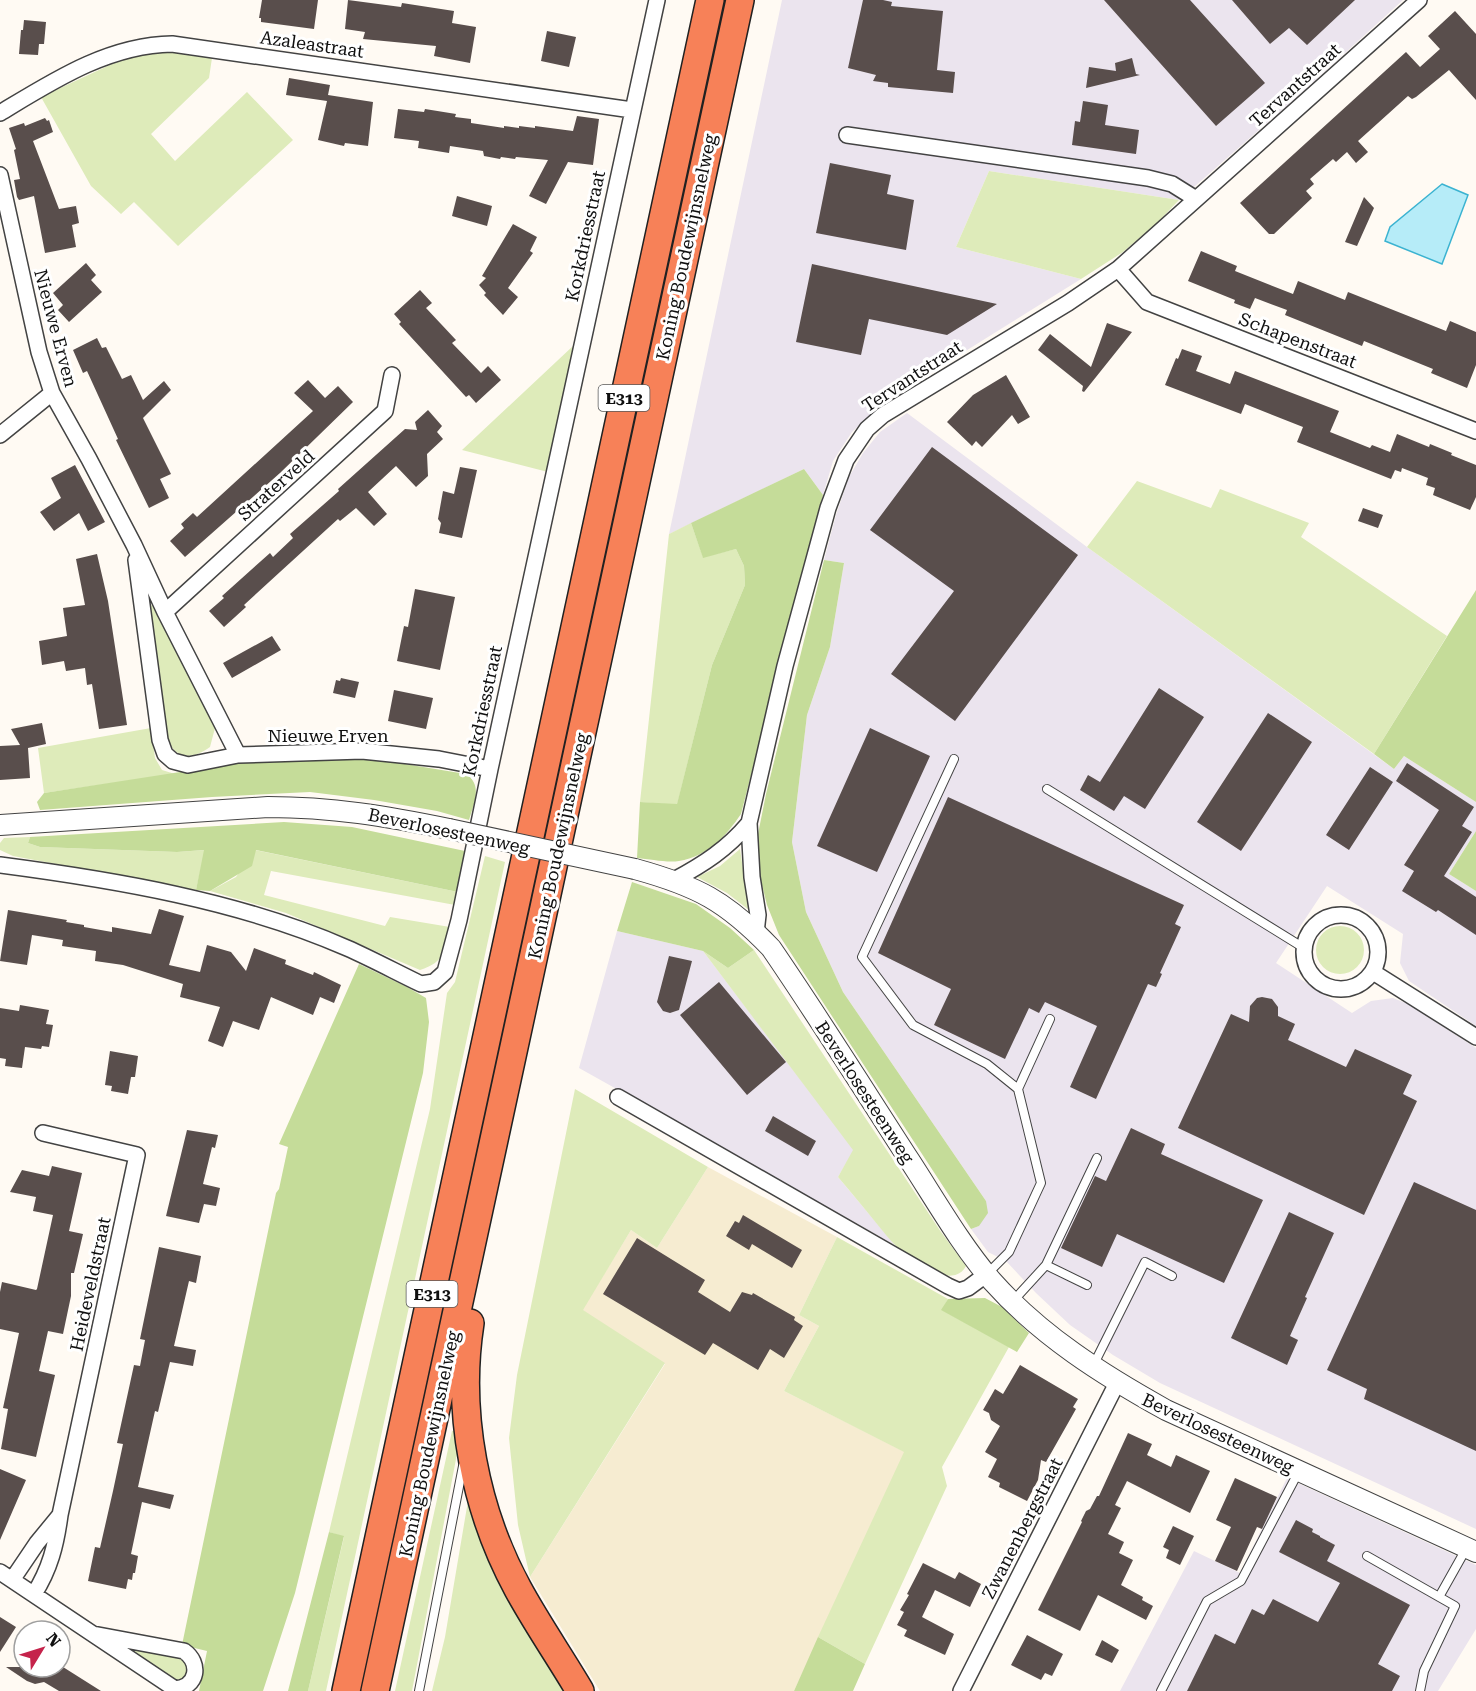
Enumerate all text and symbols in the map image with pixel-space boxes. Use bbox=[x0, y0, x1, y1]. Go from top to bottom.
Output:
street label: Azaleastraat bbox=[259, 26, 365, 62]
street label: Tervantstraat bbox=[1245, 39, 1345, 131]
street label: Koning Boudewijnsnelweg bbox=[652, 131, 720, 362]
street label: Korkdriesstraat bbox=[561, 168, 609, 303]
street label: Nieuwe Erven bbox=[30, 267, 82, 390]
street label: Schapenstraat bbox=[1236, 308, 1360, 372]
street label: Tervantstraat bbox=[858, 336, 966, 416]
road number: E313 bbox=[598, 385, 650, 411]
street label: Straterveld bbox=[233, 445, 319, 525]
street label: Korkdriesstraat bbox=[458, 643, 506, 778]
street label: Nieuwe Erven bbox=[267, 725, 389, 746]
street label: Koning Boudewijnsnelweg bbox=[524, 730, 592, 961]
street label: Beverlosesteenweg bbox=[366, 804, 533, 859]
street label: Beverlosesteenweg bbox=[811, 1017, 919, 1168]
street label: Heideveldstraat bbox=[65, 1215, 115, 1353]
road number: E313 bbox=[406, 1281, 458, 1307]
street label: Koning Boudewijnsnelweg bbox=[395, 1328, 463, 1559]
street label: Beverlosesteenweg bbox=[1139, 1389, 1298, 1478]
street label: Zwanenbergstraat bbox=[977, 1454, 1067, 1602]
north arrow bbox=[12, 1619, 72, 1679]
text: N bbox=[42, 1629, 65, 1651]

